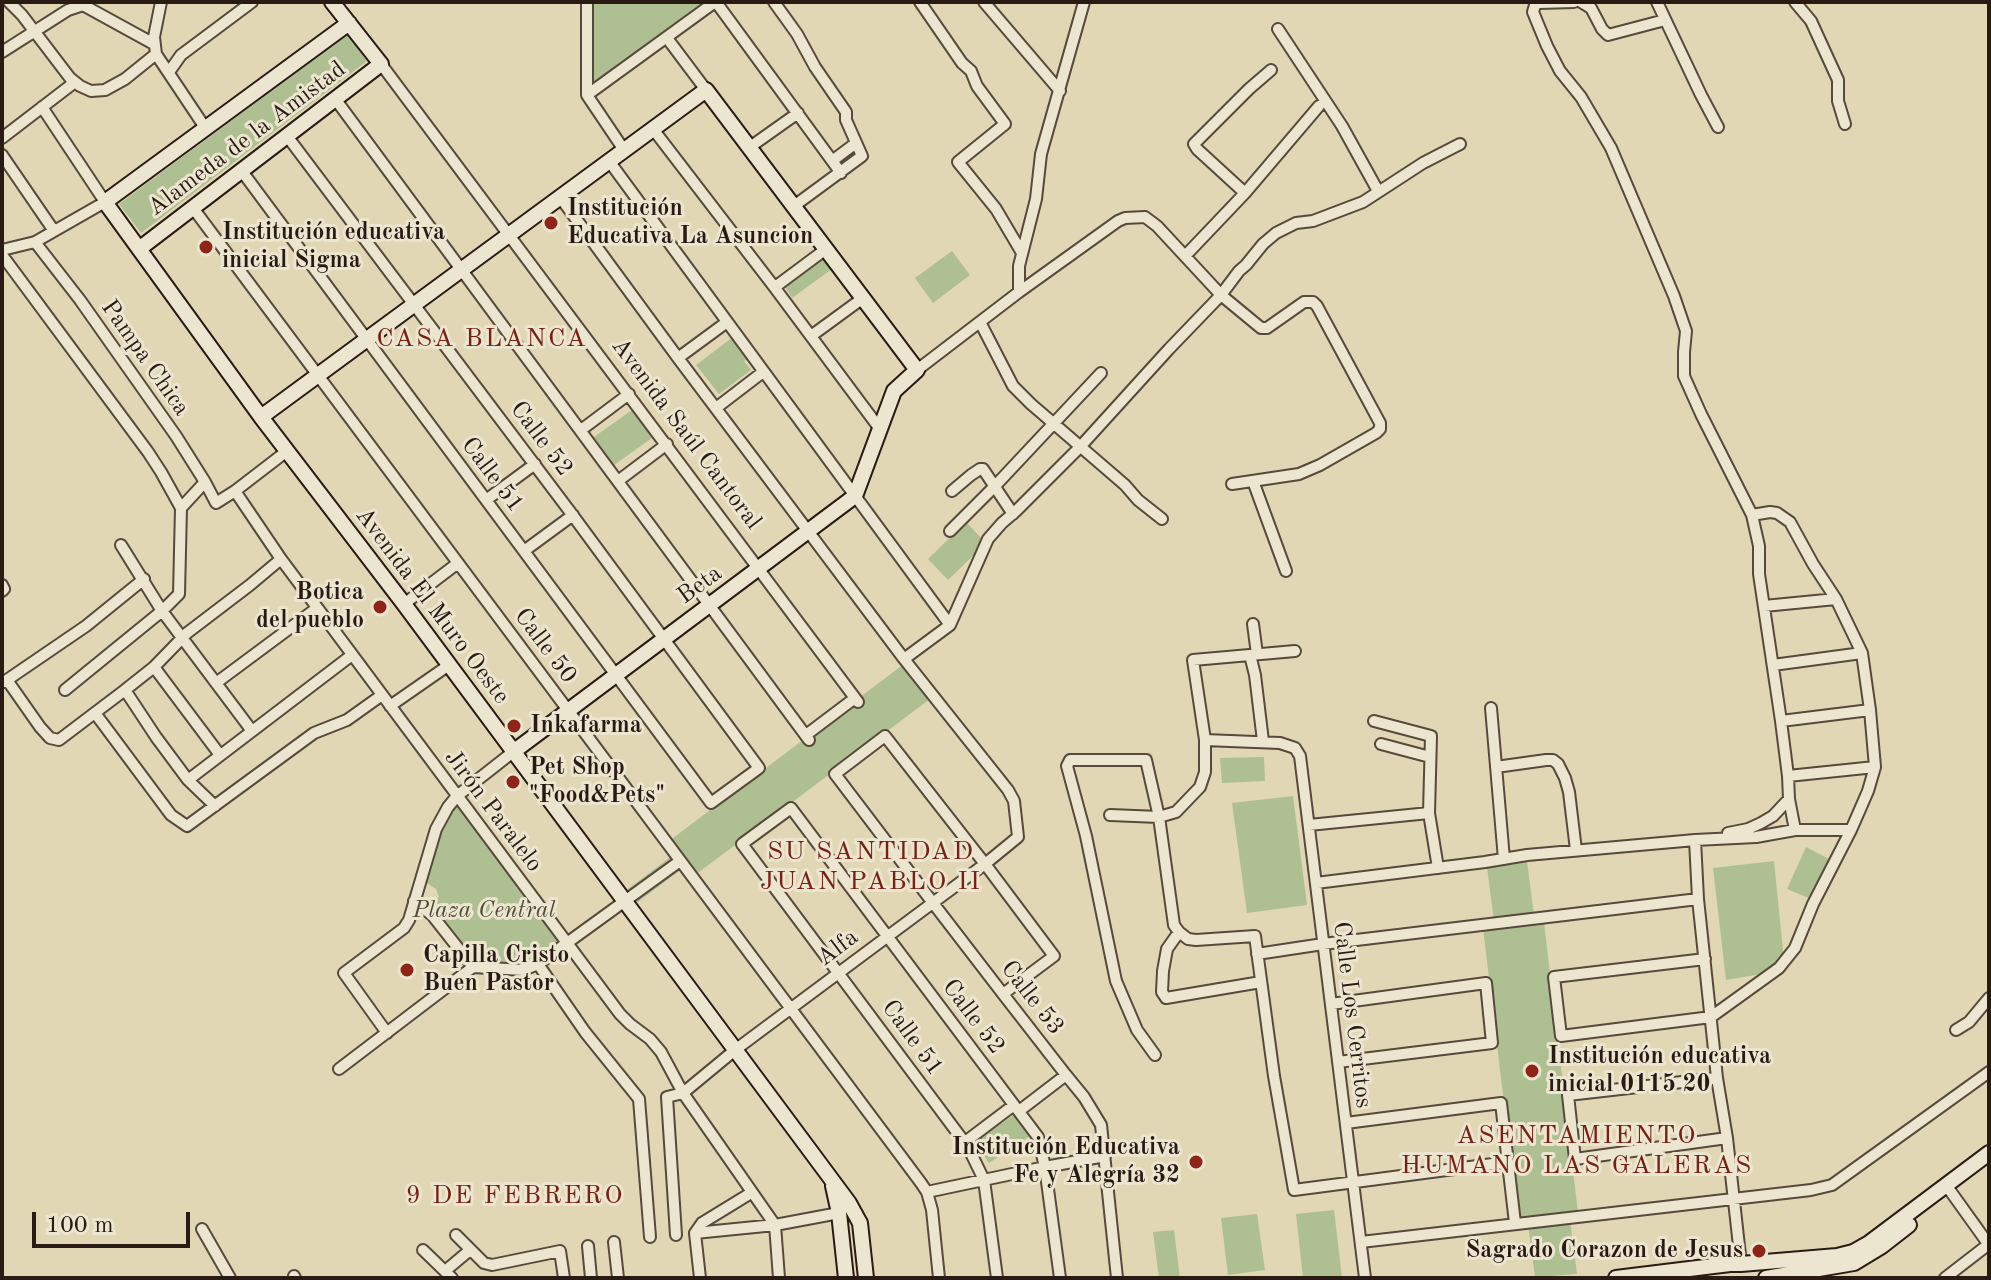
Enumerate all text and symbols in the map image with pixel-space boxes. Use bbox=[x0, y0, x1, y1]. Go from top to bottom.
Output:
street label: Alameda de la Amistad bbox=[142, 55, 352, 223]
place label: Institución Educativa La Asuncion bbox=[567, 195, 813, 251]
marker: Institución Educativa La Asuncion bbox=[542, 214, 560, 232]
place label: Institución educativa inicial Sigma bbox=[222, 219, 445, 275]
marker: Institución educativa inicial Sigma bbox=[197, 238, 215, 256]
street label: Pampa Chica bbox=[94, 294, 196, 422]
district label: CASA BLANCA bbox=[376, 323, 588, 355]
street label: Avenida Saúl Cantoral bbox=[605, 333, 767, 535]
street label: Calle 52 bbox=[503, 396, 579, 482]
street label: Calle 51 bbox=[454, 432, 530, 518]
street label: Avenida El Muro Oeste bbox=[349, 502, 515, 710]
street label: Beta bbox=[672, 559, 728, 611]
place label: Botica del pueblo bbox=[256, 579, 364, 635]
marker: Botica del pueblo bbox=[371, 598, 389, 616]
street label: Calle 50 bbox=[507, 603, 583, 689]
place label: Inkafarma bbox=[530, 712, 642, 740]
marker: Inkafarma bbox=[505, 717, 523, 735]
street label: Jirón Paralelo bbox=[438, 744, 548, 878]
place label: Pet Shop "Food&Pets" bbox=[529, 754, 665, 810]
marker: Pet Shop "Food&Pets" bbox=[504, 773, 522, 791]
district label: SU SANTIDAD JUAN PABLO II bbox=[760, 836, 982, 898]
park label: Plaza Central bbox=[412, 897, 556, 925]
street label: Calle Los Cerritos bbox=[1326, 920, 1378, 1110]
street label: Alfa bbox=[812, 923, 864, 973]
place label: Capilla Cristo Buen Pastor bbox=[423, 942, 569, 998]
street label: Calle 53 bbox=[994, 955, 1070, 1041]
marker: Capilla Cristo Buen Pastor bbox=[398, 961, 416, 979]
street label: Calle 52 bbox=[935, 974, 1011, 1060]
street label: Calle 51 bbox=[875, 995, 949, 1081]
place label: Institución educativa inicial 0115 20 bbox=[1548, 1043, 1771, 1099]
marker: Institución educativa inicial 0115 20 bbox=[1523, 1062, 1541, 1080]
district label: ASENTAMIENTO HUMANO LAS GALERAS bbox=[1401, 1120, 1753, 1182]
place label: Institución Educativa Fe y Alegría 32 bbox=[952, 1134, 1180, 1190]
marker: Institución Educativa Fe y Alegría 32 bbox=[1187, 1153, 1205, 1171]
district label: 9 DE FEBRERO bbox=[406, 1180, 624, 1212]
scale bar bbox=[36, 1196, 194, 1246]
text: 100 m bbox=[46, 1214, 114, 1238]
place label: Sagrado Corazon de Jesus bbox=[1465, 1237, 1743, 1265]
marker: Sagrado Corazon de Jesus bbox=[1750, 1242, 1768, 1260]

